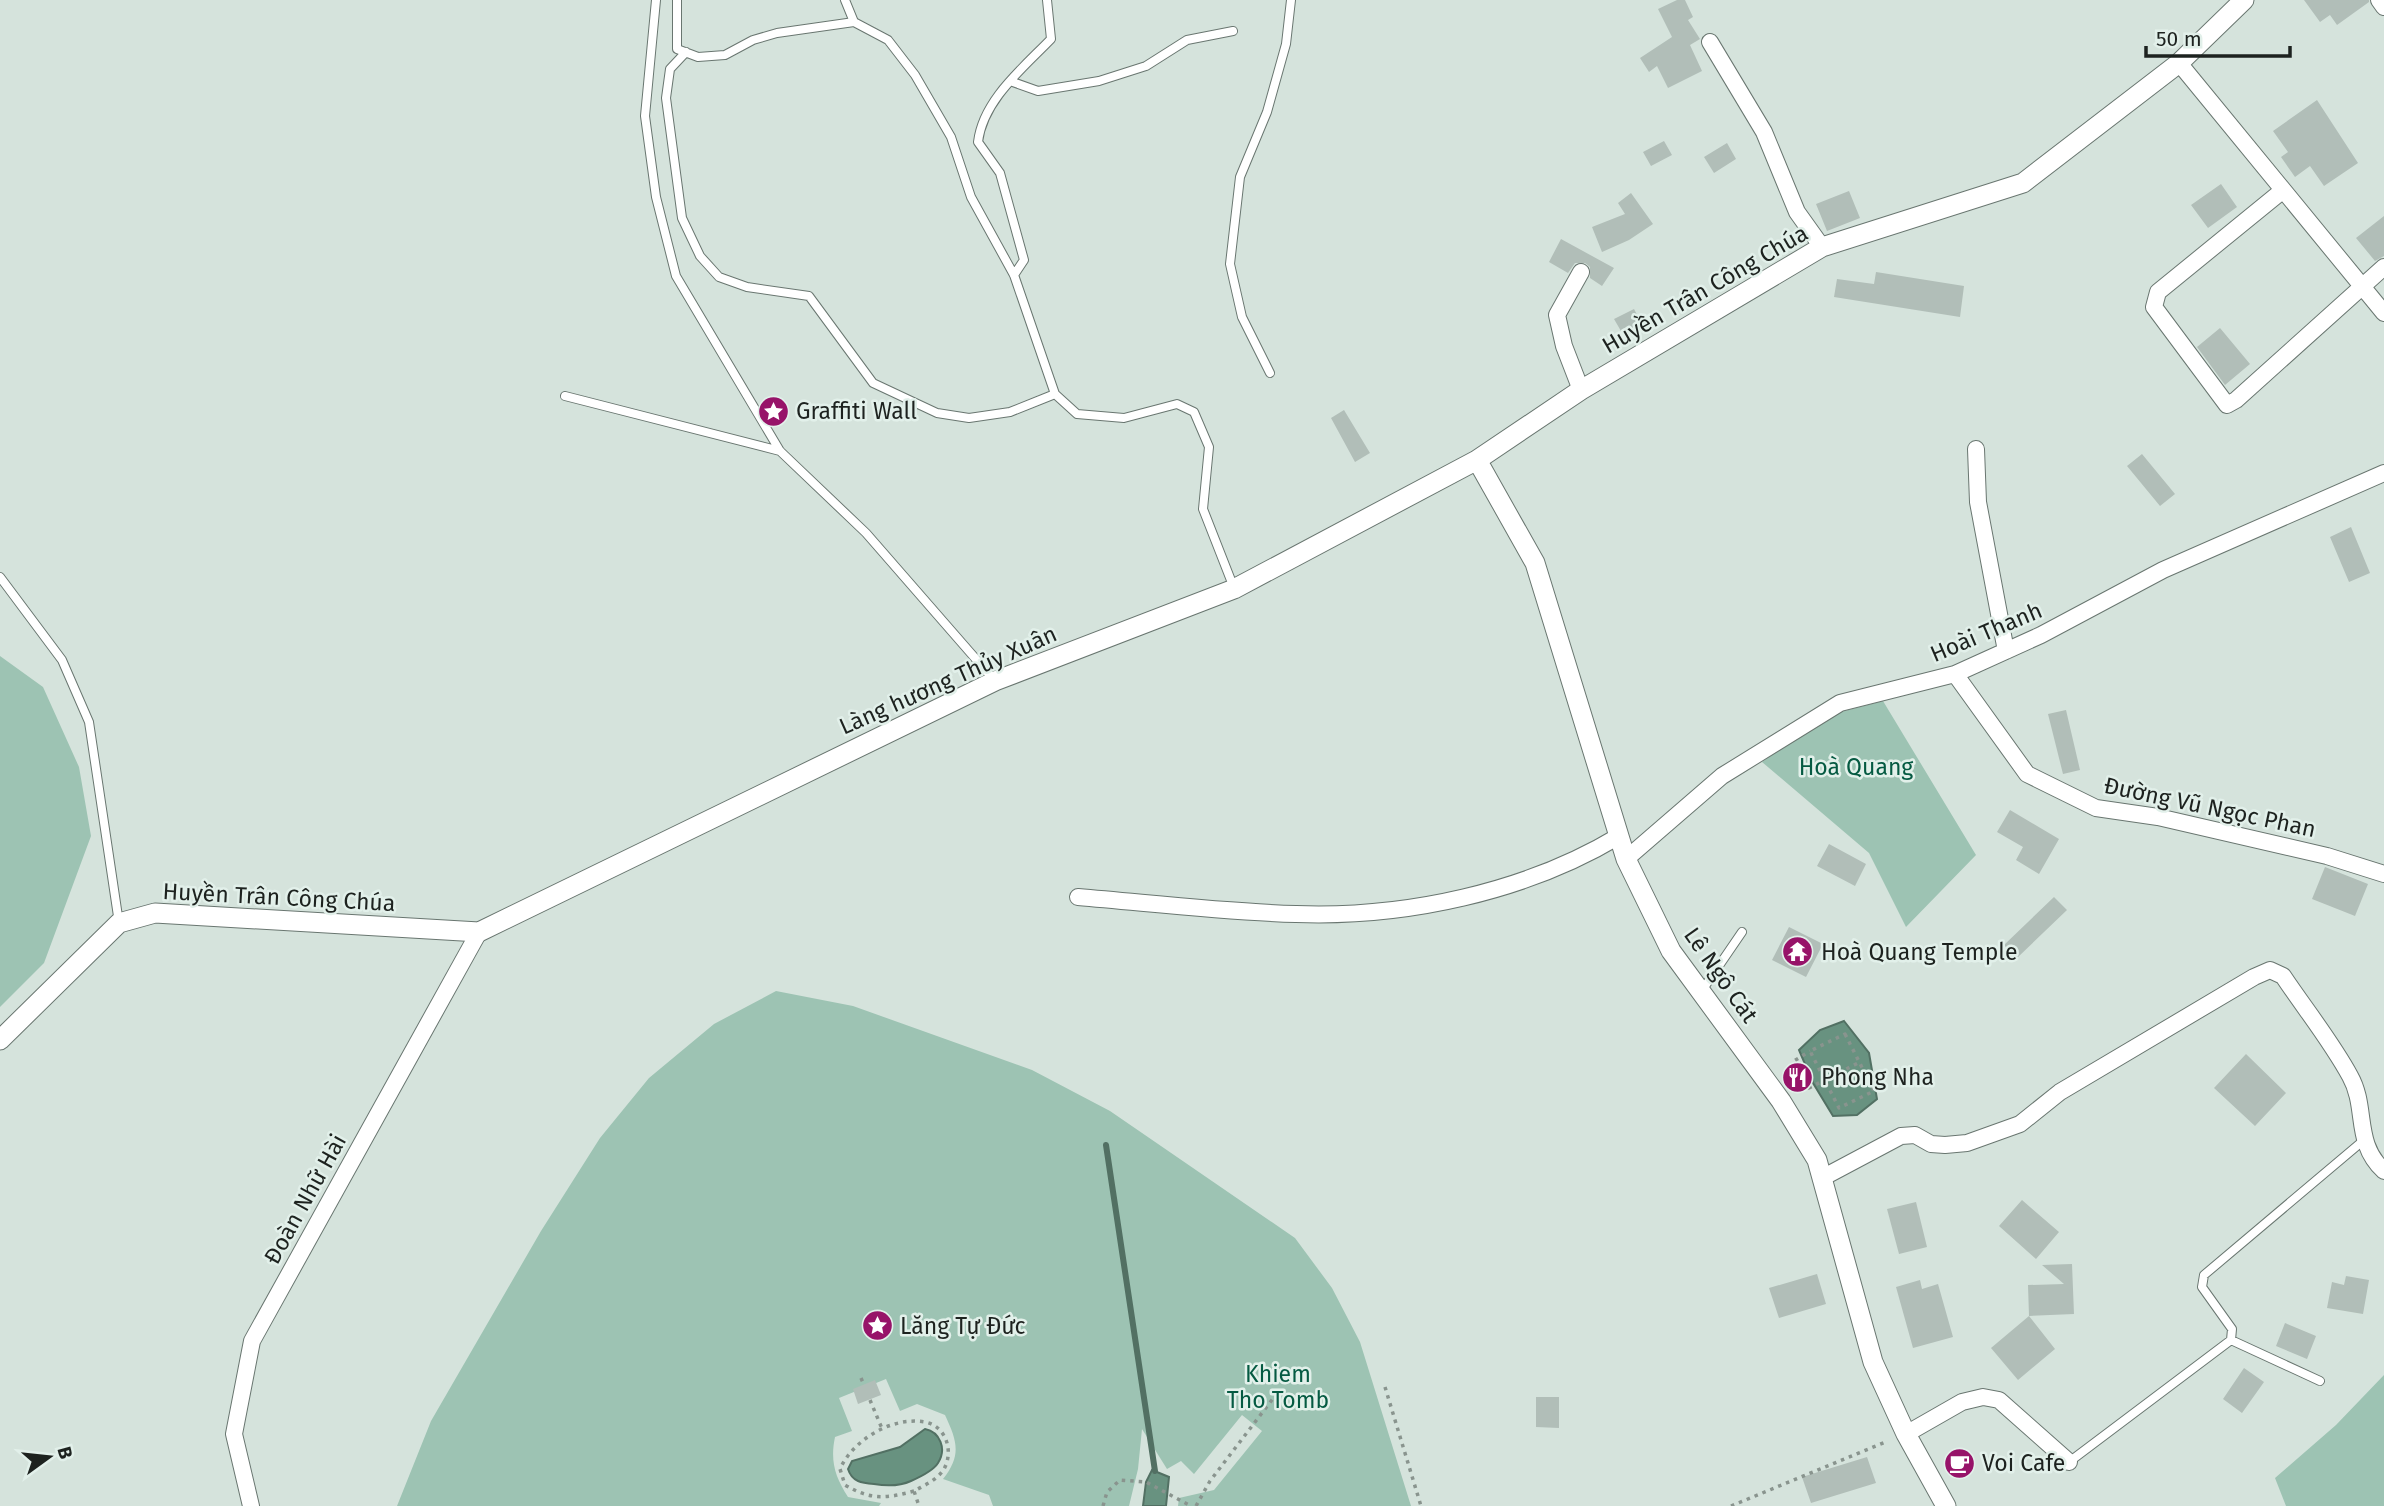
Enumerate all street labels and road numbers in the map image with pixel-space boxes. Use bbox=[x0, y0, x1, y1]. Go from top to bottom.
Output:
street label: Huyền Trân Công Chúa bbox=[1597, 219, 1813, 359]
street label: Hoài Thanh bbox=[1926, 596, 2046, 668]
street label: Làng hương Thủy Xuân bbox=[835, 619, 1061, 741]
street label: Đường Vũ Ngọc Phan bbox=[2102, 771, 2318, 843]
street label: Huyền Trân Công Chúa bbox=[162, 877, 396, 917]
street label: Lê Ngô Cát bbox=[1678, 922, 1764, 1029]
street label: Đoàn Nhữ Hài bbox=[258, 1129, 352, 1269]

